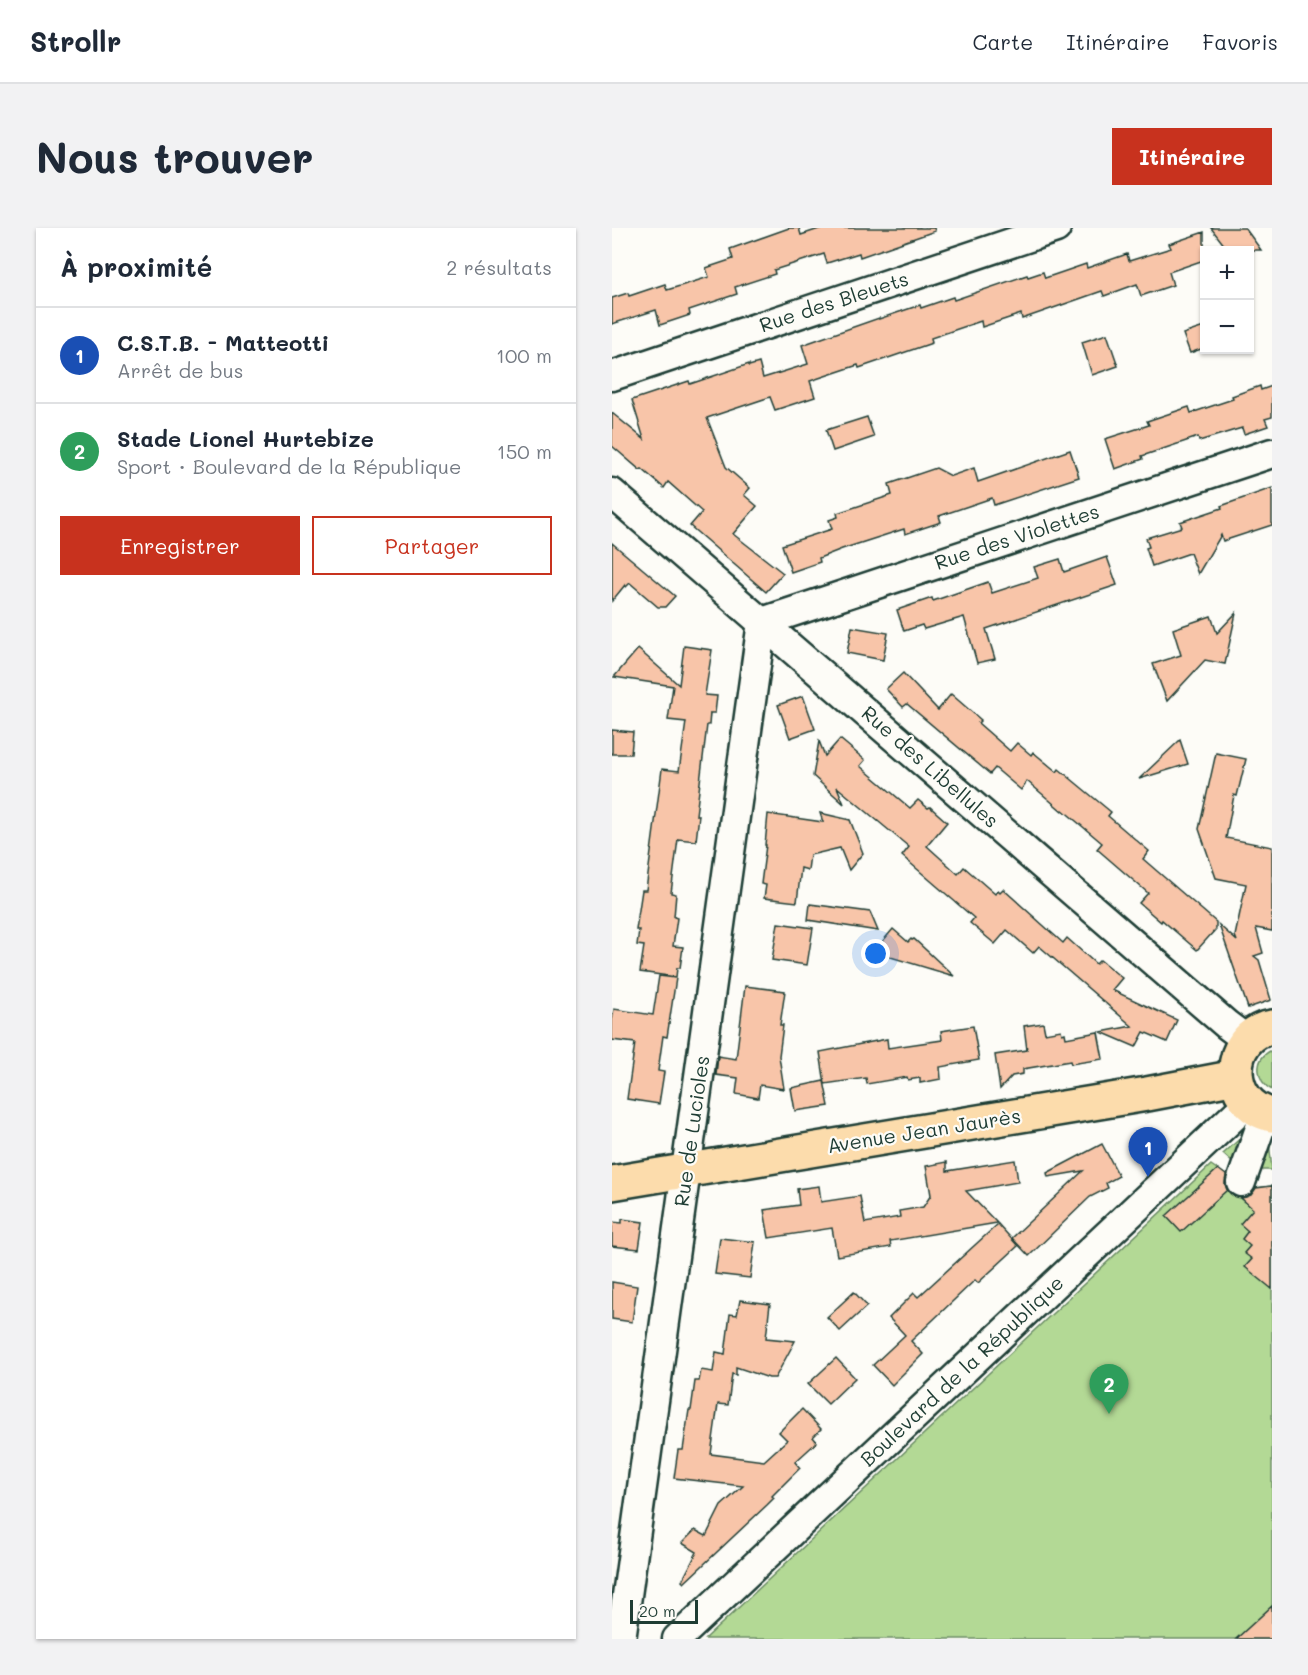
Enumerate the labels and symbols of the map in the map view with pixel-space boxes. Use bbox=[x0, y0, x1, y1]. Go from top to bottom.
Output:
street label: Rue des Bleuets bbox=[756, 265, 912, 337]
street label: Rue des Violettes bbox=[931, 497, 1102, 575]
street label: Rue des Libellules bbox=[857, 699, 1005, 833]
your location bbox=[861, 939, 890, 968]
street label: Rue de Lucioles bbox=[668, 1054, 714, 1208]
street label: Avenue Jean Jaurès bbox=[825, 1102, 1023, 1158]
pin: 1 bbox=[1128, 1128, 1168, 1177]
street label: Boulevard de la République bbox=[854, 1269, 1068, 1471]
pin: 2 bbox=[1090, 1364, 1128, 1414]
scale bar bbox=[630, 1597, 698, 1624]

